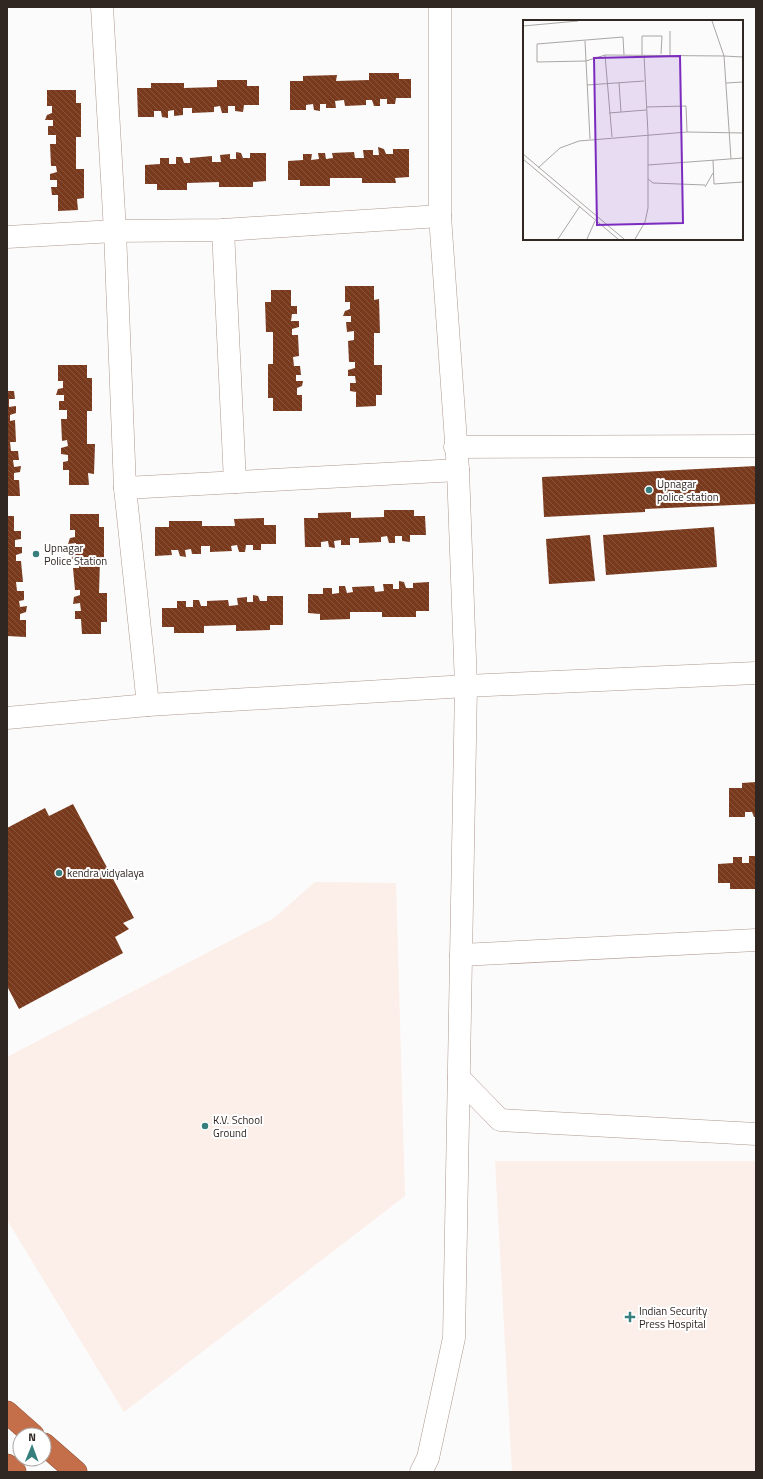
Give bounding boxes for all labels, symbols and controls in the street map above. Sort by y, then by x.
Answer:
inset map [523,20,743,240]
place label: Upnagar police station [657,476,719,505]
marker: Upnagar police station [644,485,654,495]
place label: Upnagar Police Station [44,540,107,569]
marker: Upnagar Police Station [31,549,41,559]
place label: kendra vidyalaya [67,865,145,881]
marker: kendra vidyalaya [54,868,64,878]
place label: K.V. School Ground [213,1112,263,1141]
marker: K.V. School Ground [200,1121,210,1131]
place label: Indian Security Press Hospital [639,1303,708,1332]
marker: Indian Security Press Hospital [624,1311,636,1323]
north arrow [12,1427,52,1467]
text: N [28,1429,36,1445]

